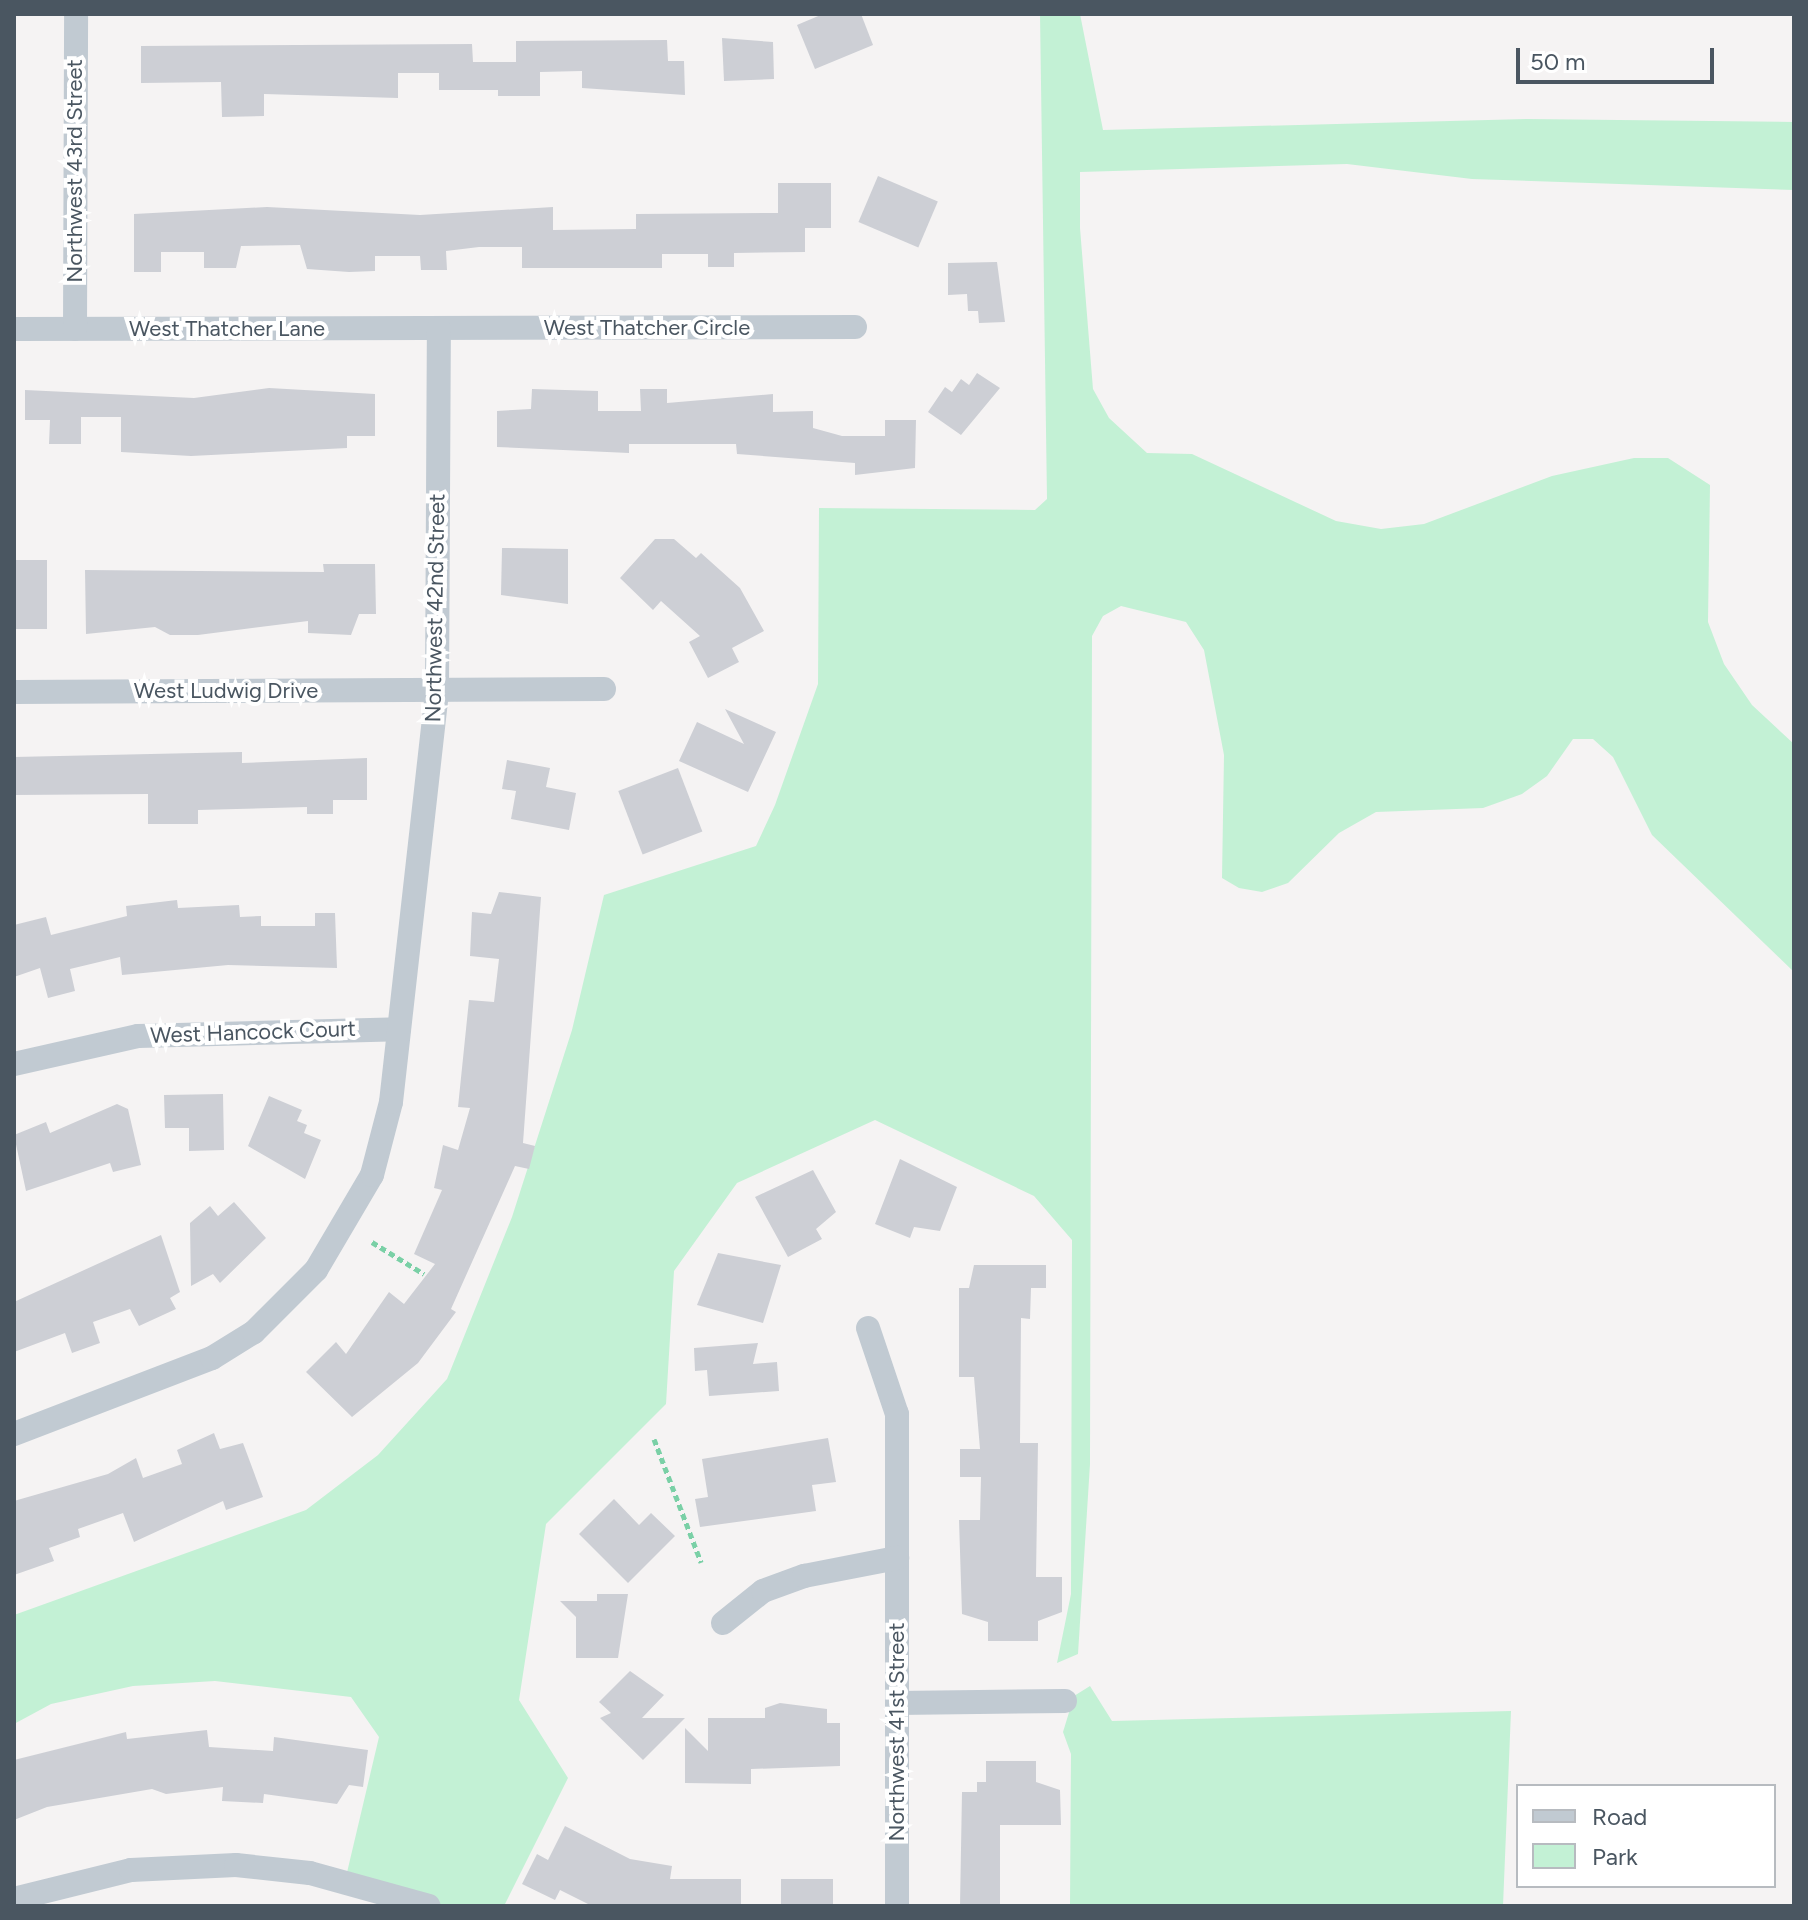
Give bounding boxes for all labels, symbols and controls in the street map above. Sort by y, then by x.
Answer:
scale bar [1520,32,1718,82]
text: 50 m [1530,47,1586,76]
street label: Northwest 43rd Street [62,59,88,283]
street label: West Thatcher Circle [544,315,750,341]
street label: West Thatcher Lane [129,316,325,342]
street label: Northwest 42nd Street [420,493,450,723]
street label: West Ludwig Drive [134,678,318,704]
street label: West Hancock Court [150,1015,356,1049]
street label: Northwest 41st Street [884,1622,910,1842]
legend [1516,1784,1776,1888]
text: Road [1592,1802,1647,1831]
text: Park [1592,1842,1638,1871]

